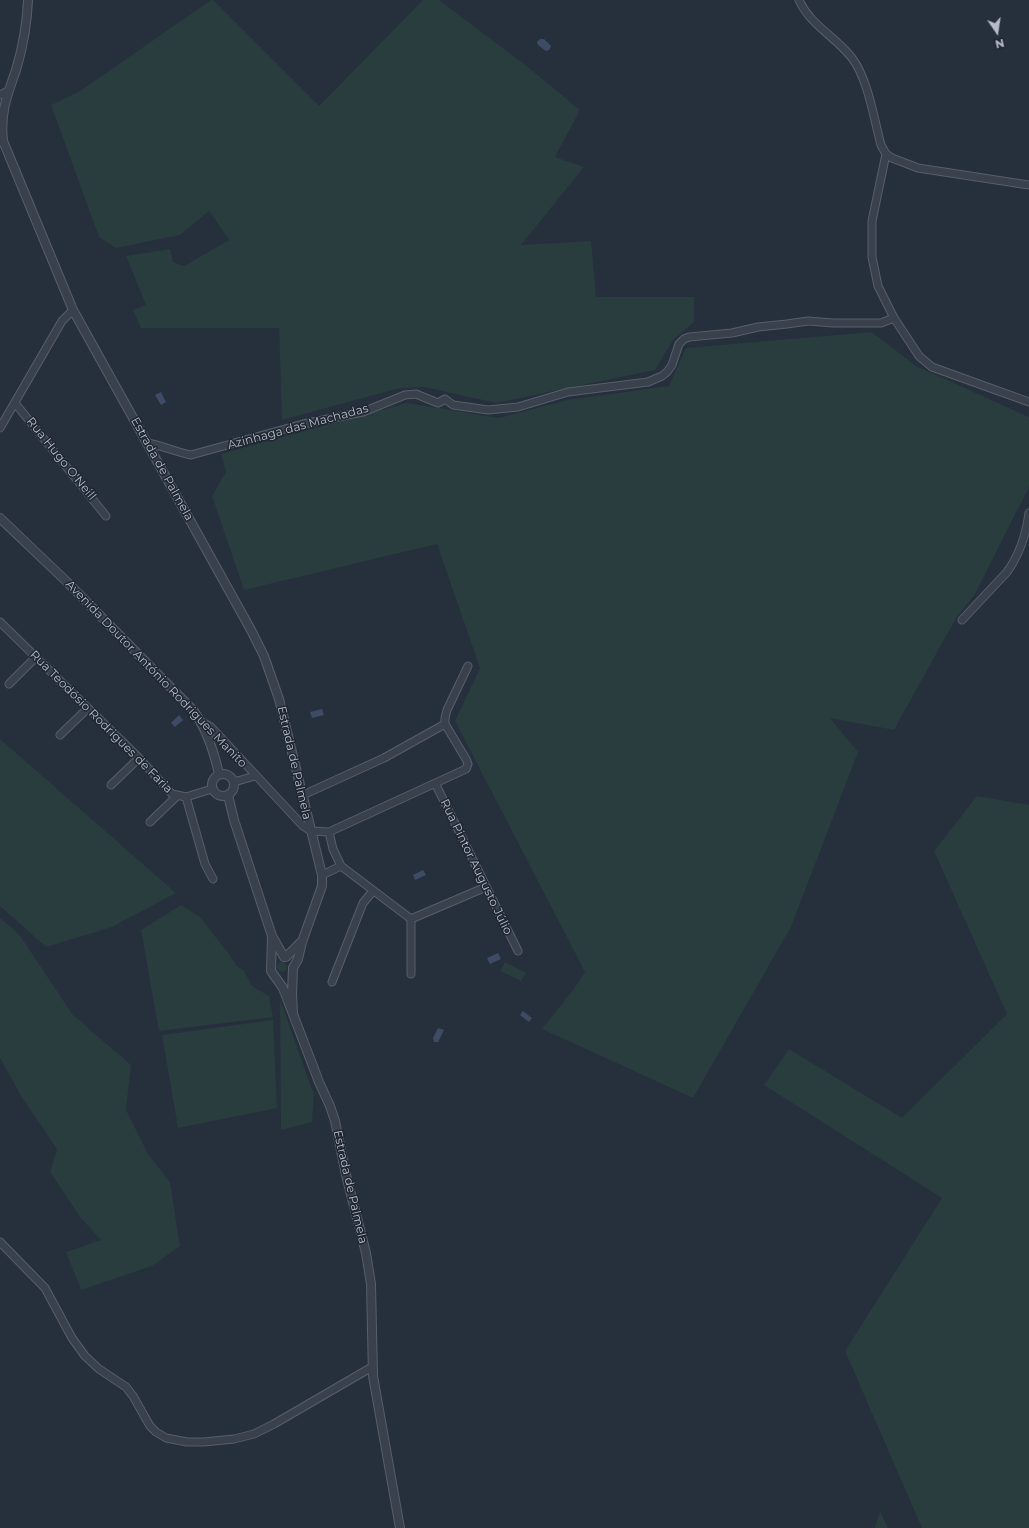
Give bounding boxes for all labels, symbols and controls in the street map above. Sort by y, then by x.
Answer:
north arrow [977,12,1017,52]
text: N [994,36,1006,52]
street label: Azinhaga das Machadas [226,401,370,453]
street label: Rua Hugo O'Neill [23,415,99,503]
street label: Estrada de Palmela [128,415,196,523]
street label: Avenida Doutor António Rodrigues Manito [62,577,250,771]
street label: Rua Teodósio Rodrigues de Faria [27,648,175,796]
street label: Estrada de Palmela [274,705,314,821]
street label: Rua Pintor Augusto Júlio [437,797,515,937]
street label: Estrada de Palmela [330,1129,370,1245]

